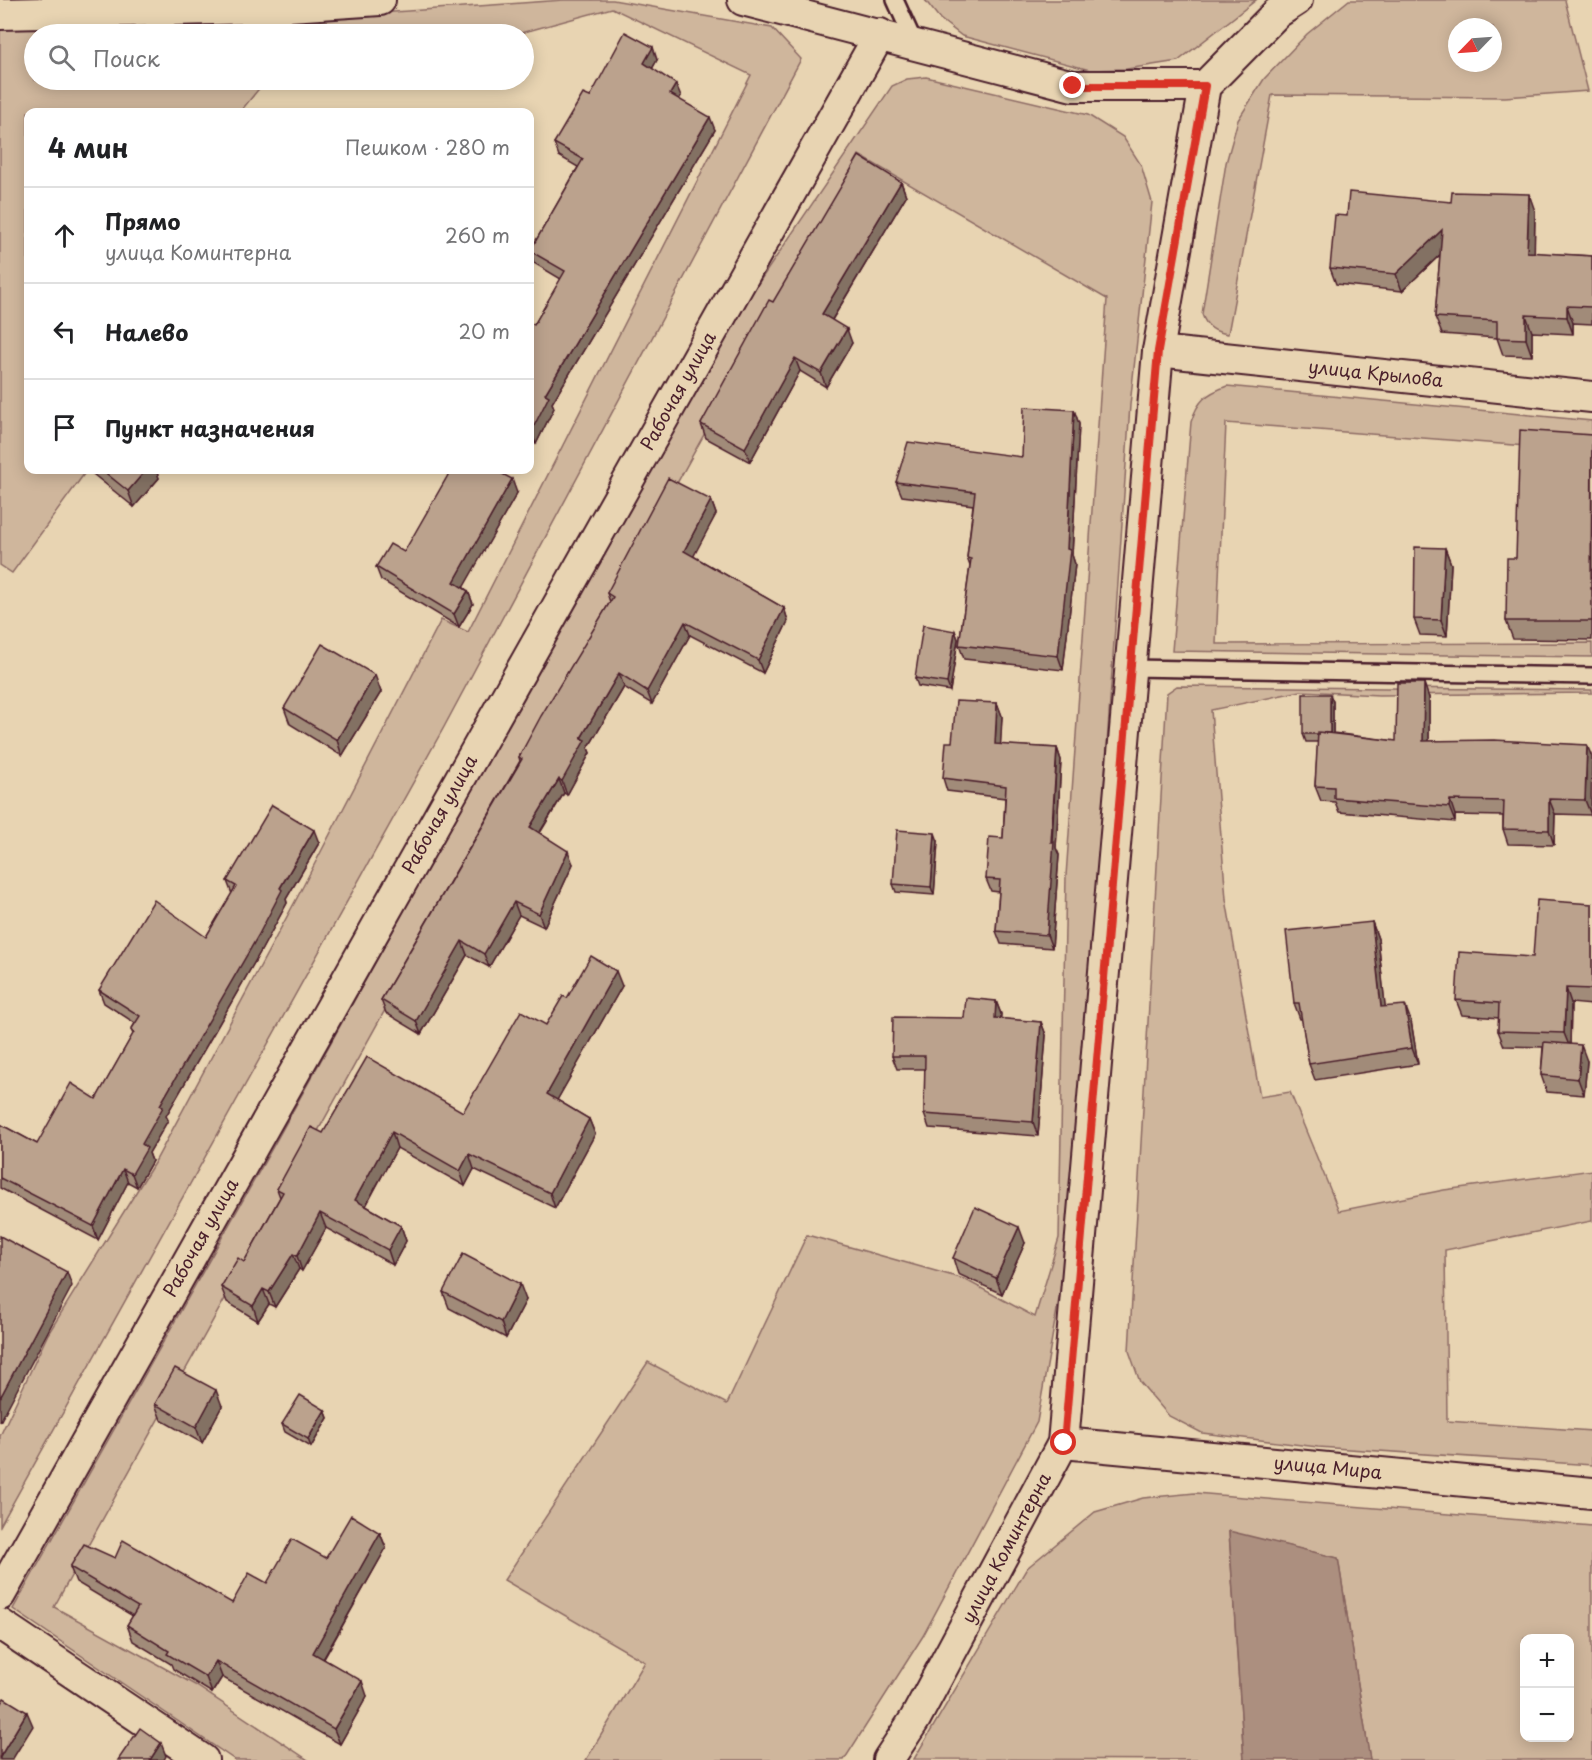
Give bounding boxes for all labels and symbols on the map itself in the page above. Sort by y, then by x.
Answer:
north arrow [1448,18,1502,72]
route end [1059,72,1085,98]
street label: Рабочая улица [633,325,722,455]
street label: улица Крылова [1307,352,1445,393]
street label: Рабочая улица [394,749,483,878]
street label: Рабочая улица [156,1172,245,1301]
route start [1050,1429,1076,1455]
street label: улица Мира [1273,1448,1384,1485]
street label: улица Коминтерна [954,1466,1057,1628]

